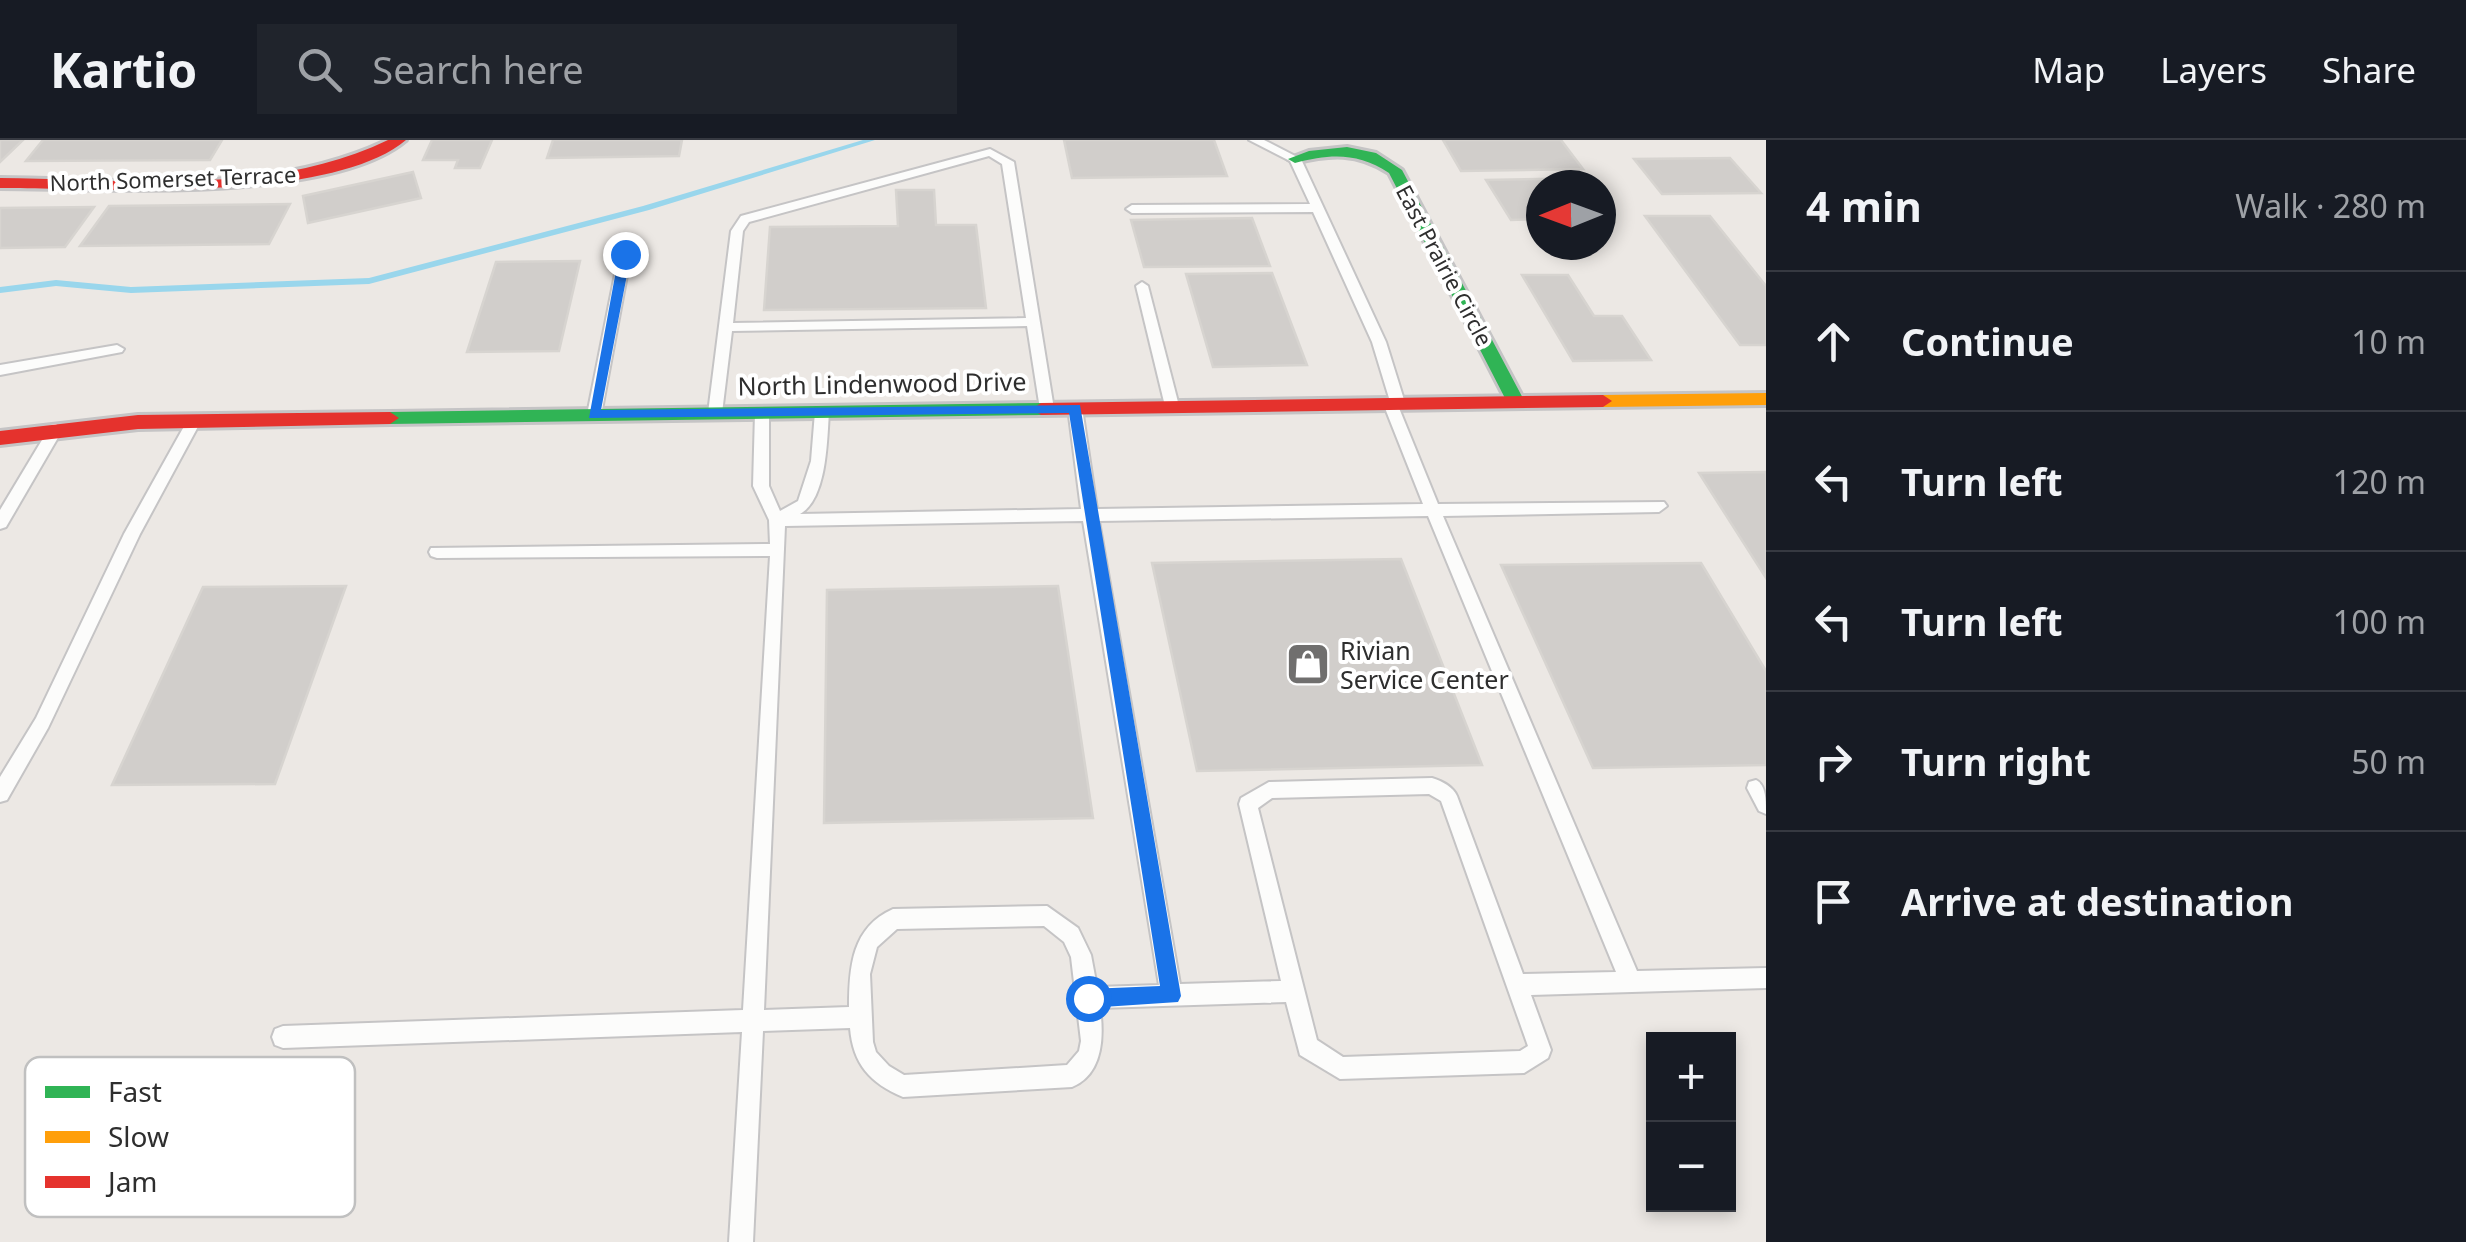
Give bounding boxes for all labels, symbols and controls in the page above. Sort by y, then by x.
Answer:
search box [257,24,957,114]
text: Kartio [50,37,197,102]
icon: search [292,42,347,97]
text: Search here [372,43,584,95]
text: Map [2032,46,2105,93]
text: Layers [2160,46,2267,93]
text: Share [2322,46,2416,93]
street label: North Somerset Terrace [49,159,297,197]
north arrow [1526,170,1616,260]
text: 4 min [1806,177,1922,234]
street label: East Prairie Circle [1390,179,1500,351]
text: Walk · 280 m [2235,184,2426,227]
route end [603,232,649,278]
icon: ahead [1806,314,1861,369]
text: Continue [1901,315,2074,367]
text: 10 m [2351,320,2426,363]
street label: North Lindenwood Drive [737,363,1027,403]
icon: left [1806,454,1861,509]
text: Turn left [1901,455,2063,507]
text: 120 m [2333,460,2426,503]
icon: left [1806,594,1861,649]
text: Turn left [1901,595,2063,647]
text: 100 m [2333,600,2426,643]
place label: Rivian Service Center [1340,633,1509,696]
shop icon: Rivian Service Center [1285,641,1331,687]
icon: right [1806,734,1861,789]
text: Turn right [1901,735,2091,787]
text: 50 m [2351,740,2426,783]
icon: arrive [1806,874,1861,929]
text: Arrive at destination [1901,875,2293,927]
route start [1066,976,1112,1022]
map controls [1646,1032,1736,1212]
button: + [1646,1032,1736,1122]
legend [25,1057,355,1217]
text: Fast [108,1072,162,1110]
text: Slow [108,1117,169,1155]
button: − [1646,1122,1736,1212]
text: Jam [105,1162,158,1200]

